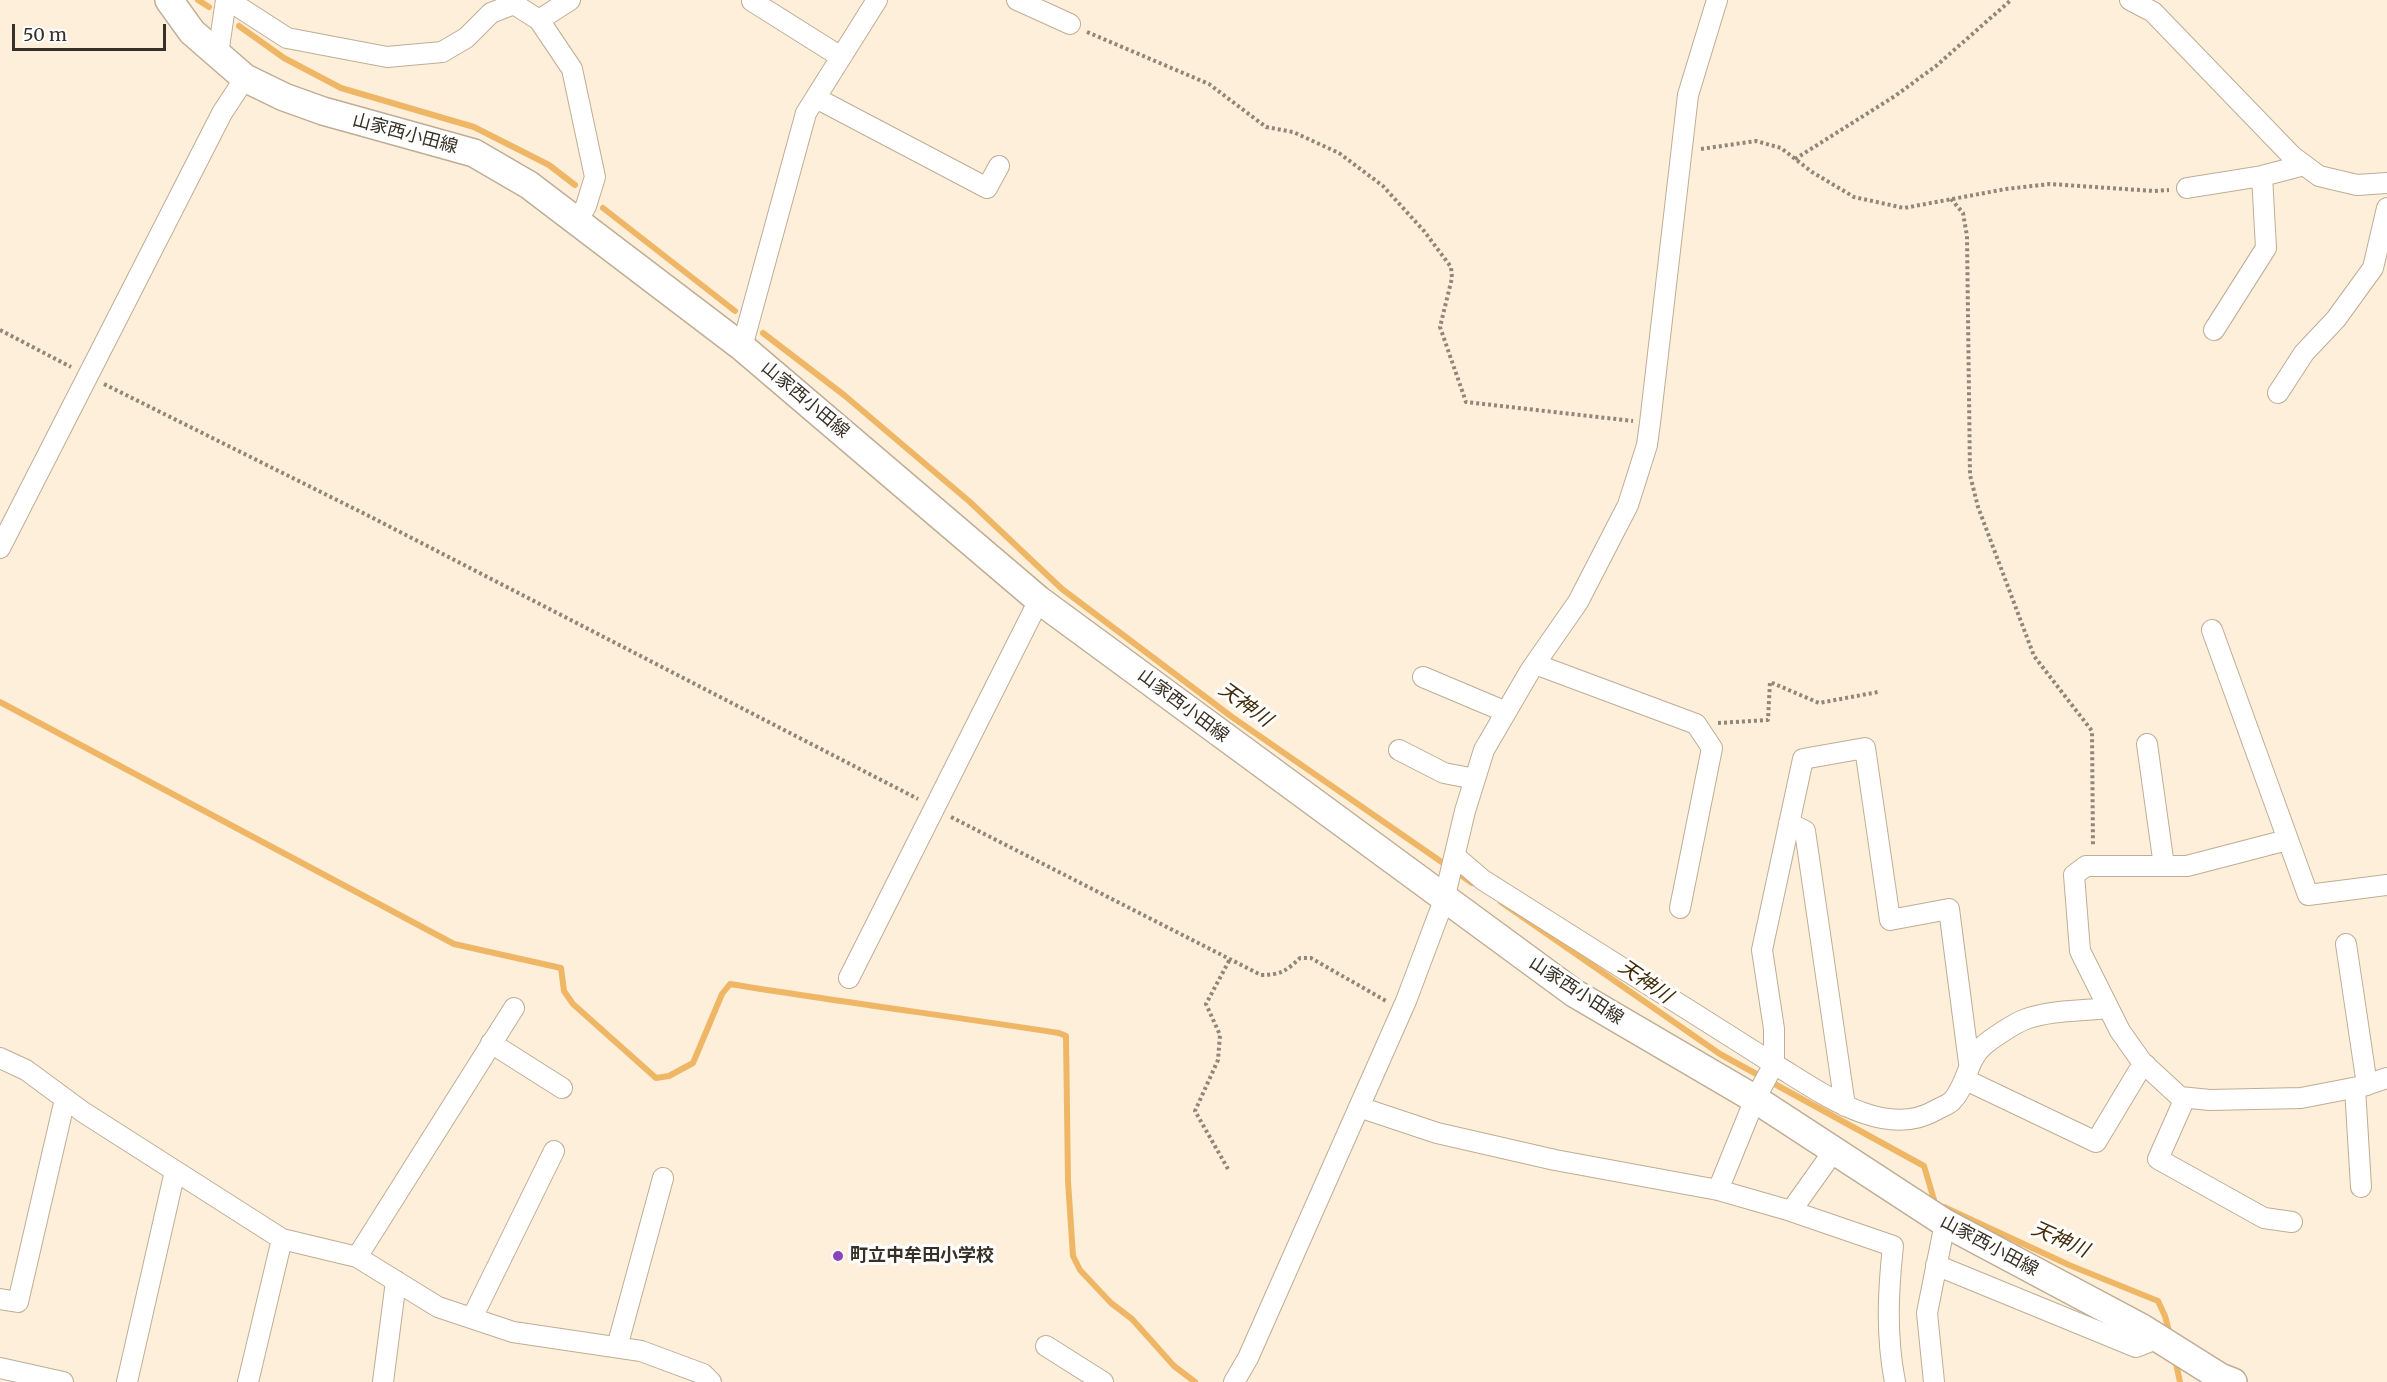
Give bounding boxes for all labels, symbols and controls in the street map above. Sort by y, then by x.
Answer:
scale bar [15,12,170,50]
text: 50 m [23,23,67,46]
street label: 山家西小田線 [350,110,460,158]
street label: 山家西小田線 [757,357,853,443]
street label: 山家西小田線 [1133,665,1233,747]
water label: 天神川 [1214,678,1276,732]
street label: 山家西小田線 [1525,953,1627,1029]
water label: 天神川 [1614,955,1676,1009]
street label: 山家西小田線 [1936,1211,2042,1281]
water label: 天神川 [2028,1217,2092,1263]
place label: 町立中牟田小学校 [850,1245,994,1267]
marker: 町立中牟田小学校 [831,1249,845,1263]

